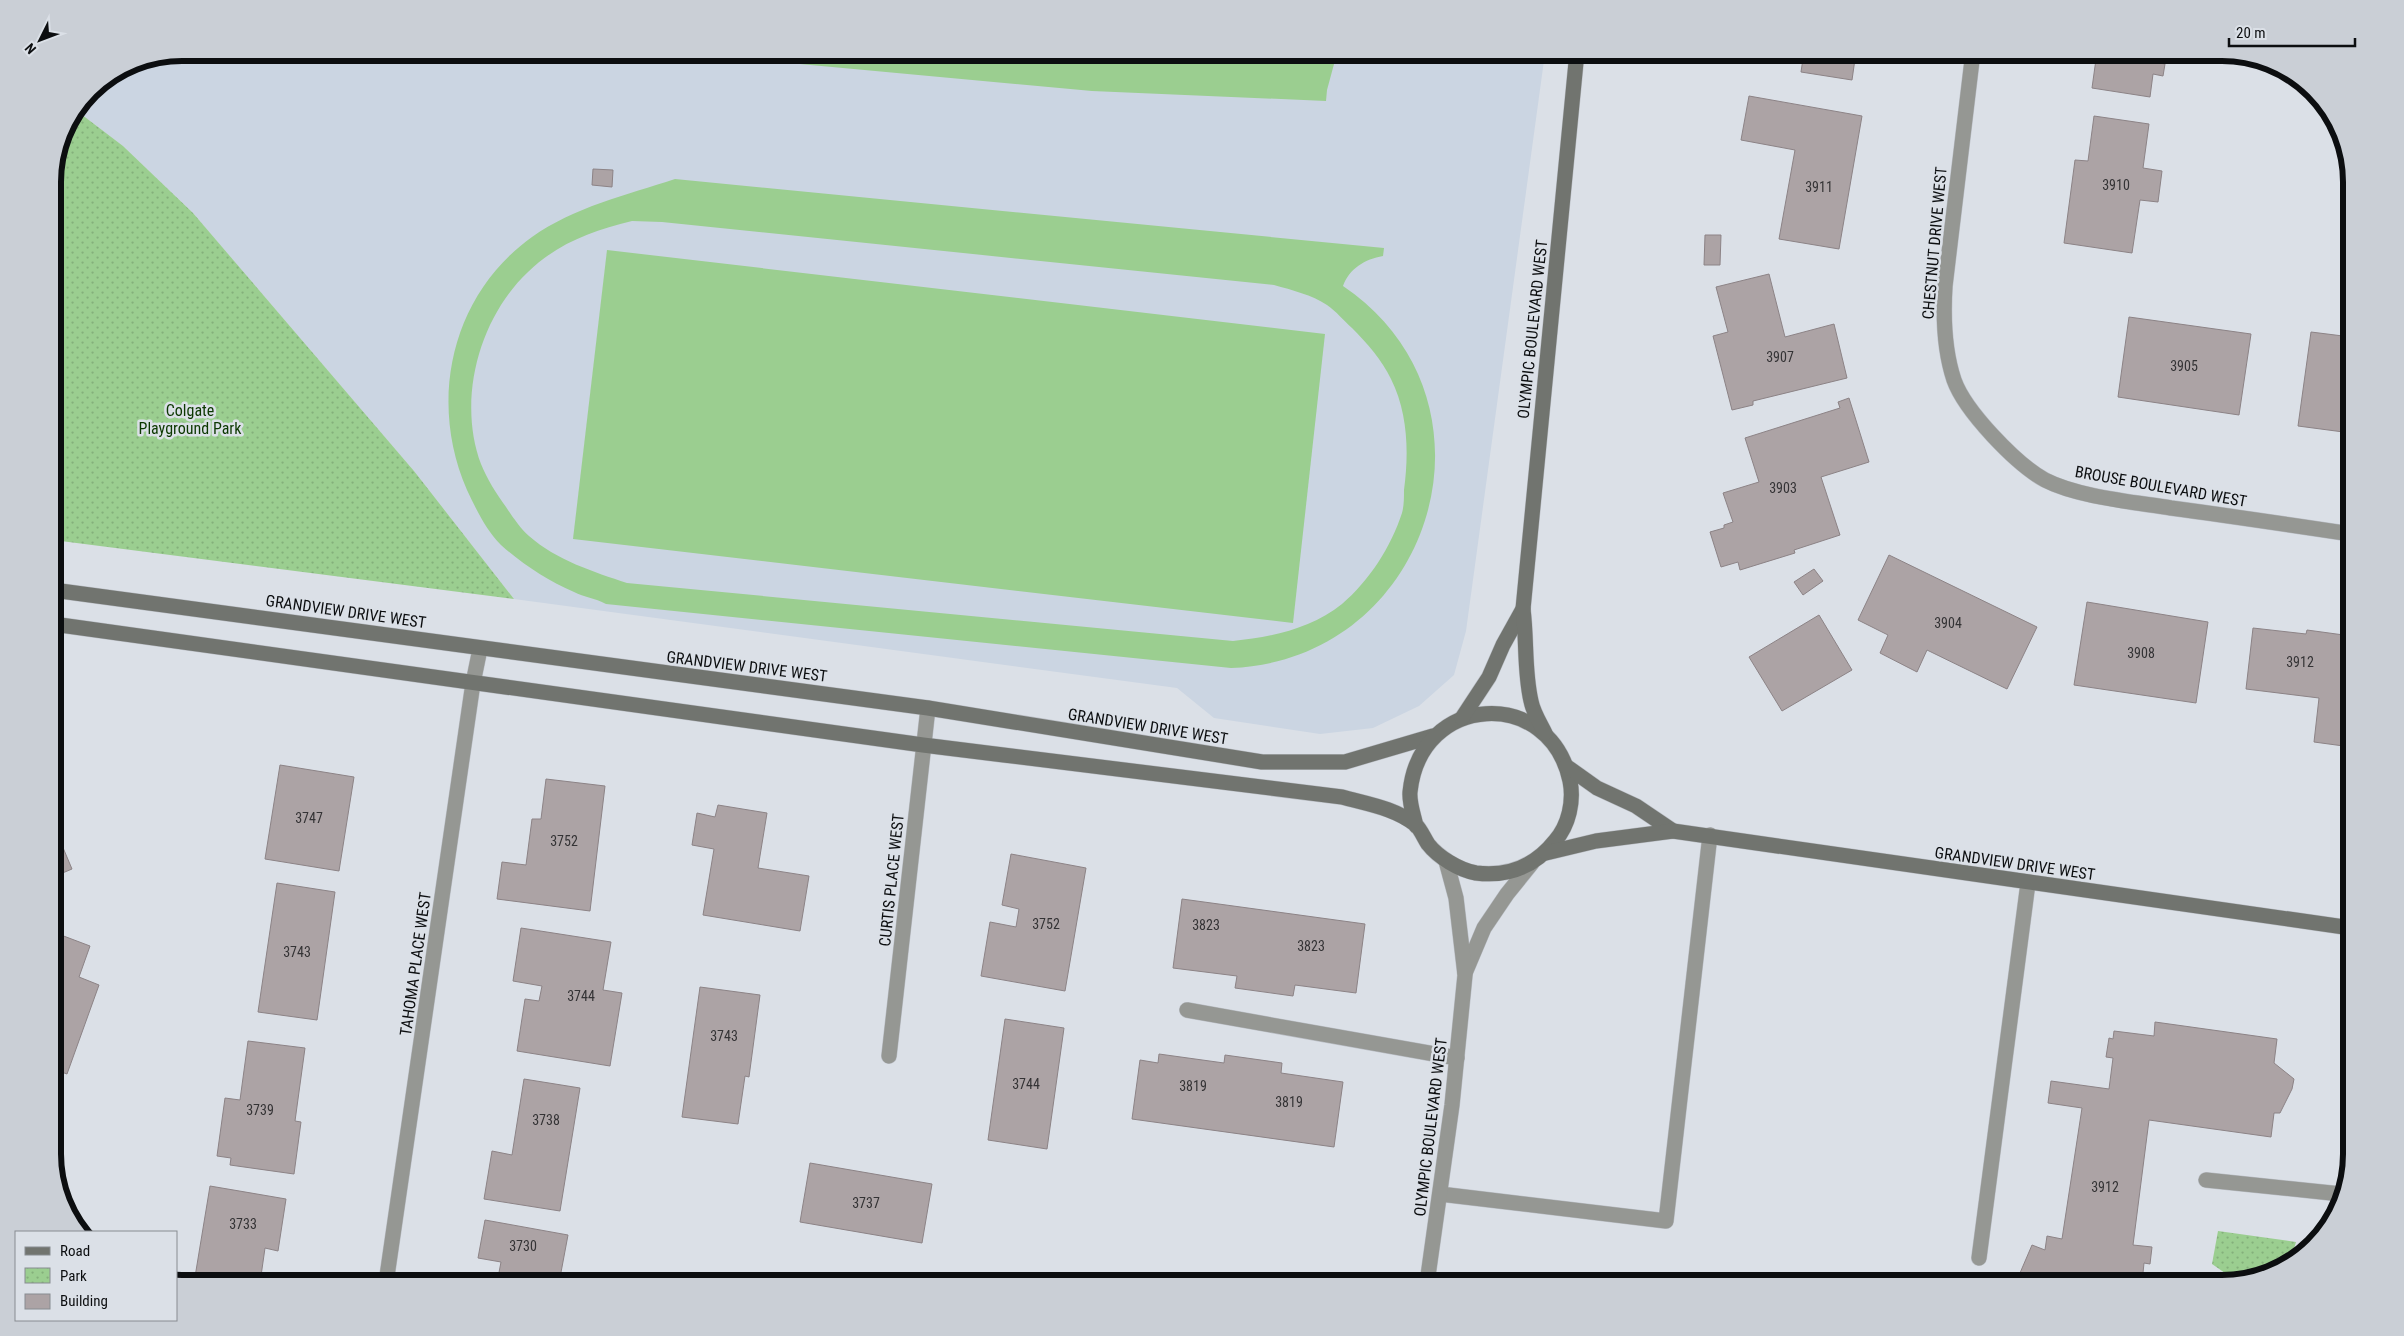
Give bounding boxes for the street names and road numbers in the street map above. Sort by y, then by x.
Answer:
street label: CHESTNUT DRIVE WEST [1918,166,1951,320]
street label: OLYMPIC BOULEVARD WEST [1514,239,1551,420]
street label: BROUSE BOULEVARD WEST [2073,462,2248,511]
street label: GRANDVIEW DRIVE WEST [264,591,427,632]
street label: GRANDVIEW DRIVE WEST [665,647,828,686]
street label: GRANDVIEW DRIVE WEST [1067,704,1229,749]
street label: CURTIS PLACE WEST [875,813,908,947]
street label: GRANDVIEW DRIVE WEST [1933,843,2096,884]
street label: TAHOMA PLACE WEST [396,891,435,1037]
street label: OLYMPIC BOULEVARD WEST [1410,1037,1451,1218]

